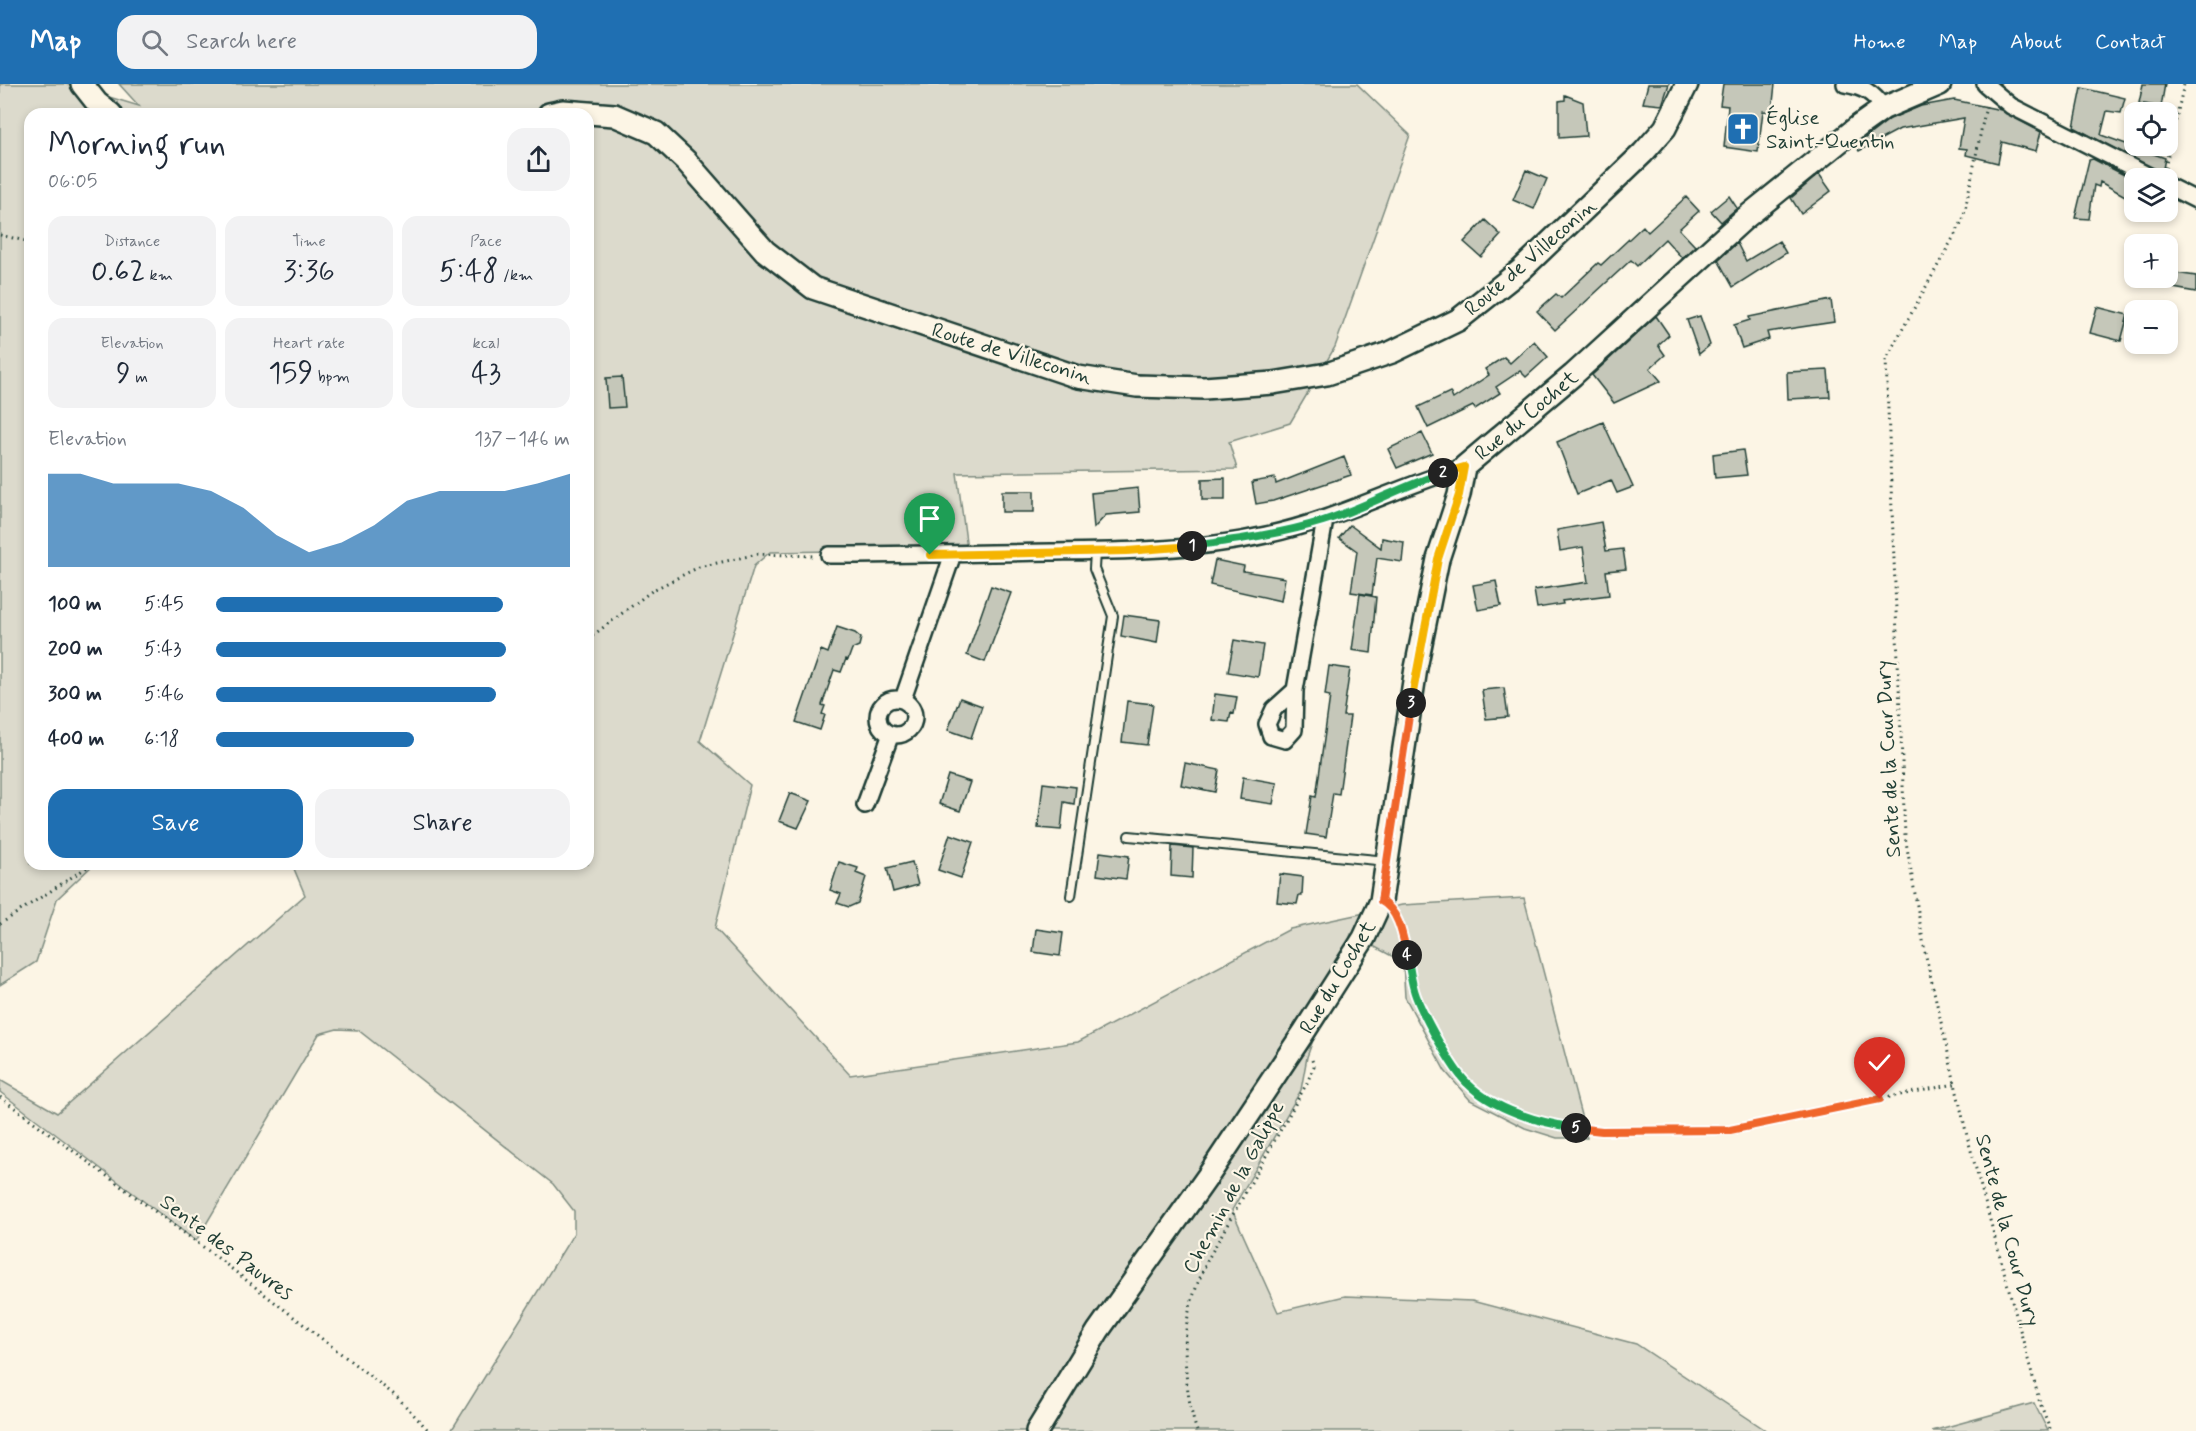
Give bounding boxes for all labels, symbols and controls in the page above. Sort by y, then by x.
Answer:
search box [117,15,537,69]
text: Map [30,24,81,61]
icon: search [138,26,171,59]
text: Search here [186,28,297,56]
text: Home [1854,28,1906,56]
text: Map [1939,28,1977,56]
text: About [2010,28,2062,56]
text: Contact [2095,28,2166,56]
map controls [2124,102,2178,354]
button: locate [2124,102,2178,156]
place label: Église Saint-Quentin [1766,104,1895,156]
church icon: Église Saint-Quentin [1725,111,1761,147]
text: Morning run [48,123,226,167]
button: share [507,128,570,191]
text: 06:05 [48,168,97,195]
button: layers [2124,168,2178,222]
street label: Route de Villeconin [1459,192,1603,323]
text: Distance [104,231,160,252]
text: Time [292,231,326,252]
text: Pace [470,231,502,252]
button: + [2124,234,2178,288]
text: 0.62 [91,252,145,291]
text: 3:36 [283,252,335,291]
text: 5:48 [439,252,499,291]
text: km [145,265,173,286]
text: /km [499,265,533,286]
button: − [2124,300,2178,354]
street label: Route de Villeconin [928,316,1096,392]
text: Elevation [101,333,164,354]
text: Heart rate [273,333,345,354]
text: kcal [473,333,499,354]
text: 9 [116,354,131,393]
text: 159 [268,354,313,393]
text: 43 [471,354,501,393]
street label: Rue du Cochet [1469,364,1585,467]
text: m [131,367,148,388]
text: bpm [313,367,350,388]
text: Elevation [48,426,127,453]
text: 137–146 m [474,426,570,453]
pin: 2 [1428,458,1458,488]
text: 2 [1439,462,1447,483]
pin [904,493,955,555]
icon: arrive [913,502,946,535]
pin: 1 [1177,531,1207,561]
text: 1 [1188,535,1196,556]
text: 100 m [48,591,102,618]
text: 5:45 [144,591,184,618]
text: 200 m [48,636,103,663]
text: 5:43 [144,636,181,663]
street label: Sente de la Cour Dury [1870,660,1908,858]
text: 300 m [48,681,102,708]
text: 5:46 [144,681,184,708]
pin: 3 [1396,688,1426,718]
text: 3 [1407,692,1415,713]
text: 400 m [48,726,104,753]
text: 6:18 [144,726,179,753]
button: Save [48,789,303,858]
button: Share [315,789,570,858]
street label: Rue du Cochet [1293,915,1383,1039]
pin: 4 [1392,940,1422,970]
text: 4 [1402,944,1412,965]
pin [1854,1037,1905,1099]
icon: check [1863,1046,1896,1079]
street label: Chemin de la Galippe [1177,1096,1291,1279]
pin: 5 [1561,1113,1591,1143]
text: 5 [1571,1117,1581,1138]
street label: Sente de la Cour Dury [1968,1131,2046,1329]
street label: Sente des Pauvres [154,1188,299,1307]

